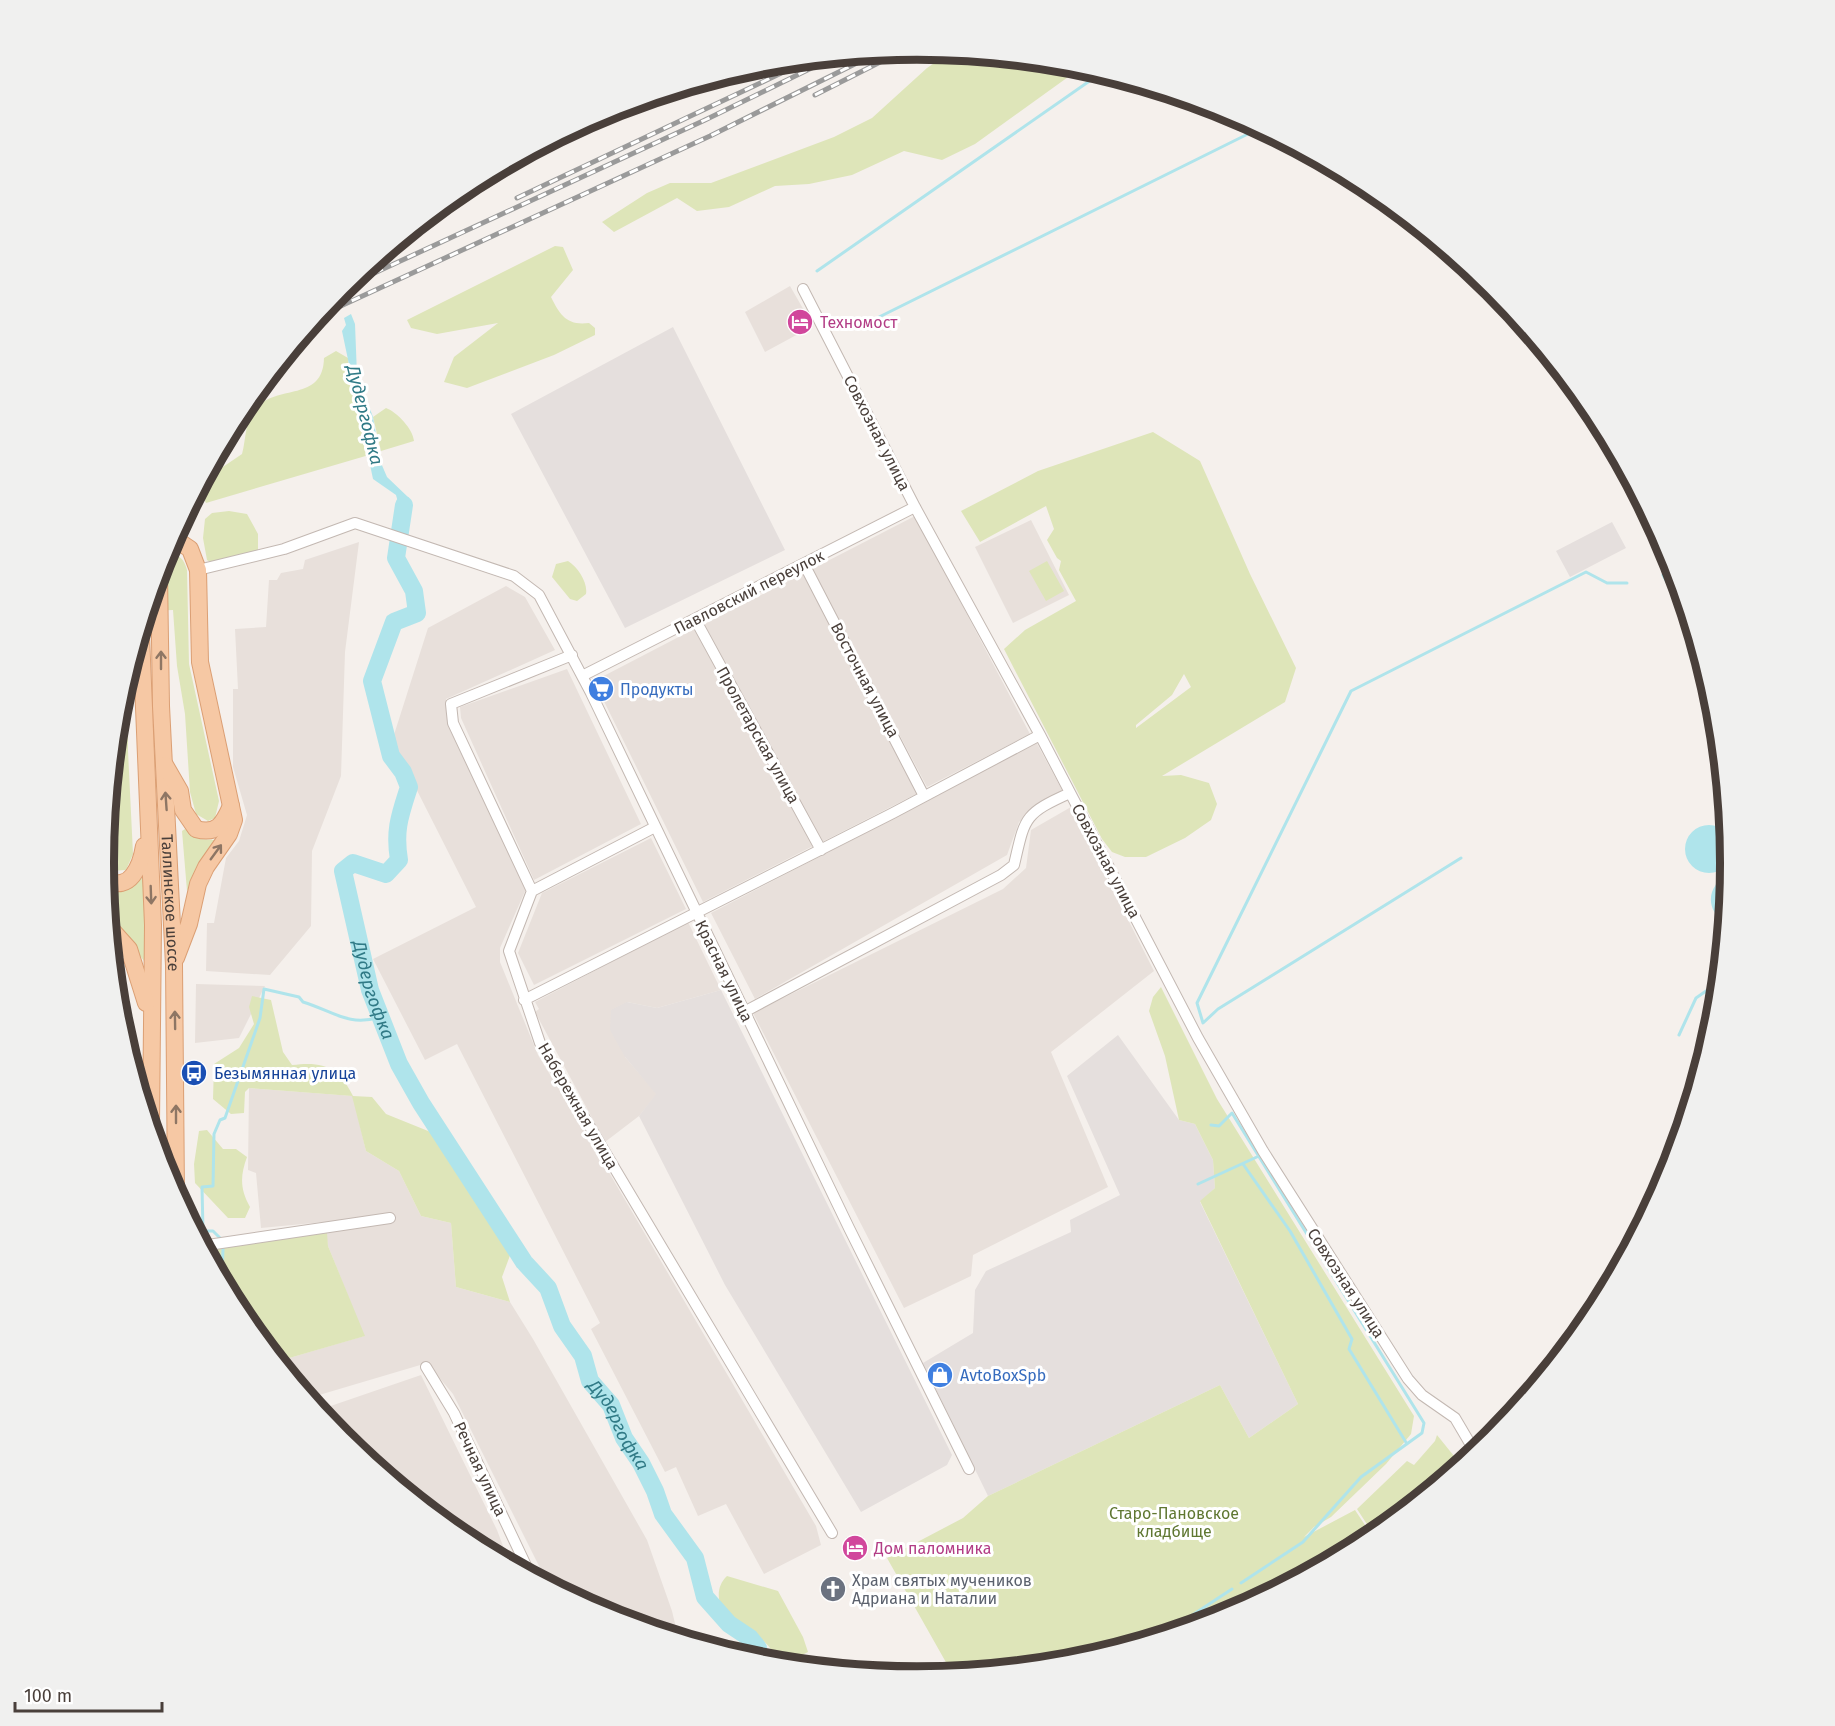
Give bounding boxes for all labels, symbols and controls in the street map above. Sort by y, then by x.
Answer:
hotel icon: Техномост [785,307,815,337]
place label: Техномост [820,313,898,332]
water label: Дудергофка [341,361,388,467]
street label: Совхозная улица [840,372,914,494]
street label: Павловский переулок [671,546,828,638]
street label: Восточная улица [827,619,903,741]
one-way arrow [155,650,167,670]
street label: Пролетарская улица [712,663,804,807]
supermarket icon: Продукты [586,674,616,704]
place label: Продукты [620,680,694,699]
one-way arrow [160,792,171,812]
street label: Совхозная улица [1068,800,1144,922]
street label: Таллинское шоссе [158,834,184,971]
one-way arrow [210,844,222,860]
one-way arrow [146,885,157,905]
street label: Красная улица [691,917,757,1025]
water label: Дудергофка [348,937,399,1043]
one-way arrow [169,1010,181,1030]
street label: Набережная улица [534,1039,622,1173]
bus stop icon: Безымянная улица [179,1058,209,1088]
place label: Безымянная улица [214,1064,356,1083]
one-way arrow [170,1105,182,1125]
street label: Совхозная улица [1303,1225,1389,1341]
shop icon: AvtoBoxSpb [925,1360,955,1390]
place label: AvtoBoxSpb [960,1366,1046,1385]
water label: Дудергофка [582,1374,654,1474]
street label: Речная улица [450,1419,510,1519]
park label: Старо-Пановское кладбище [1109,1504,1239,1541]
hotel icon: Дом паломника [840,1533,870,1563]
place label: Дом паломника [873,1539,991,1558]
place label: Храм святых мучеников Адриана и Наталии [852,1571,1032,1608]
church icon: Храм святых мучеников Адриана и Наталии [818,1574,848,1604]
scale bar [15,1675,162,1713]
text: 100 m [24,1685,72,1707]

